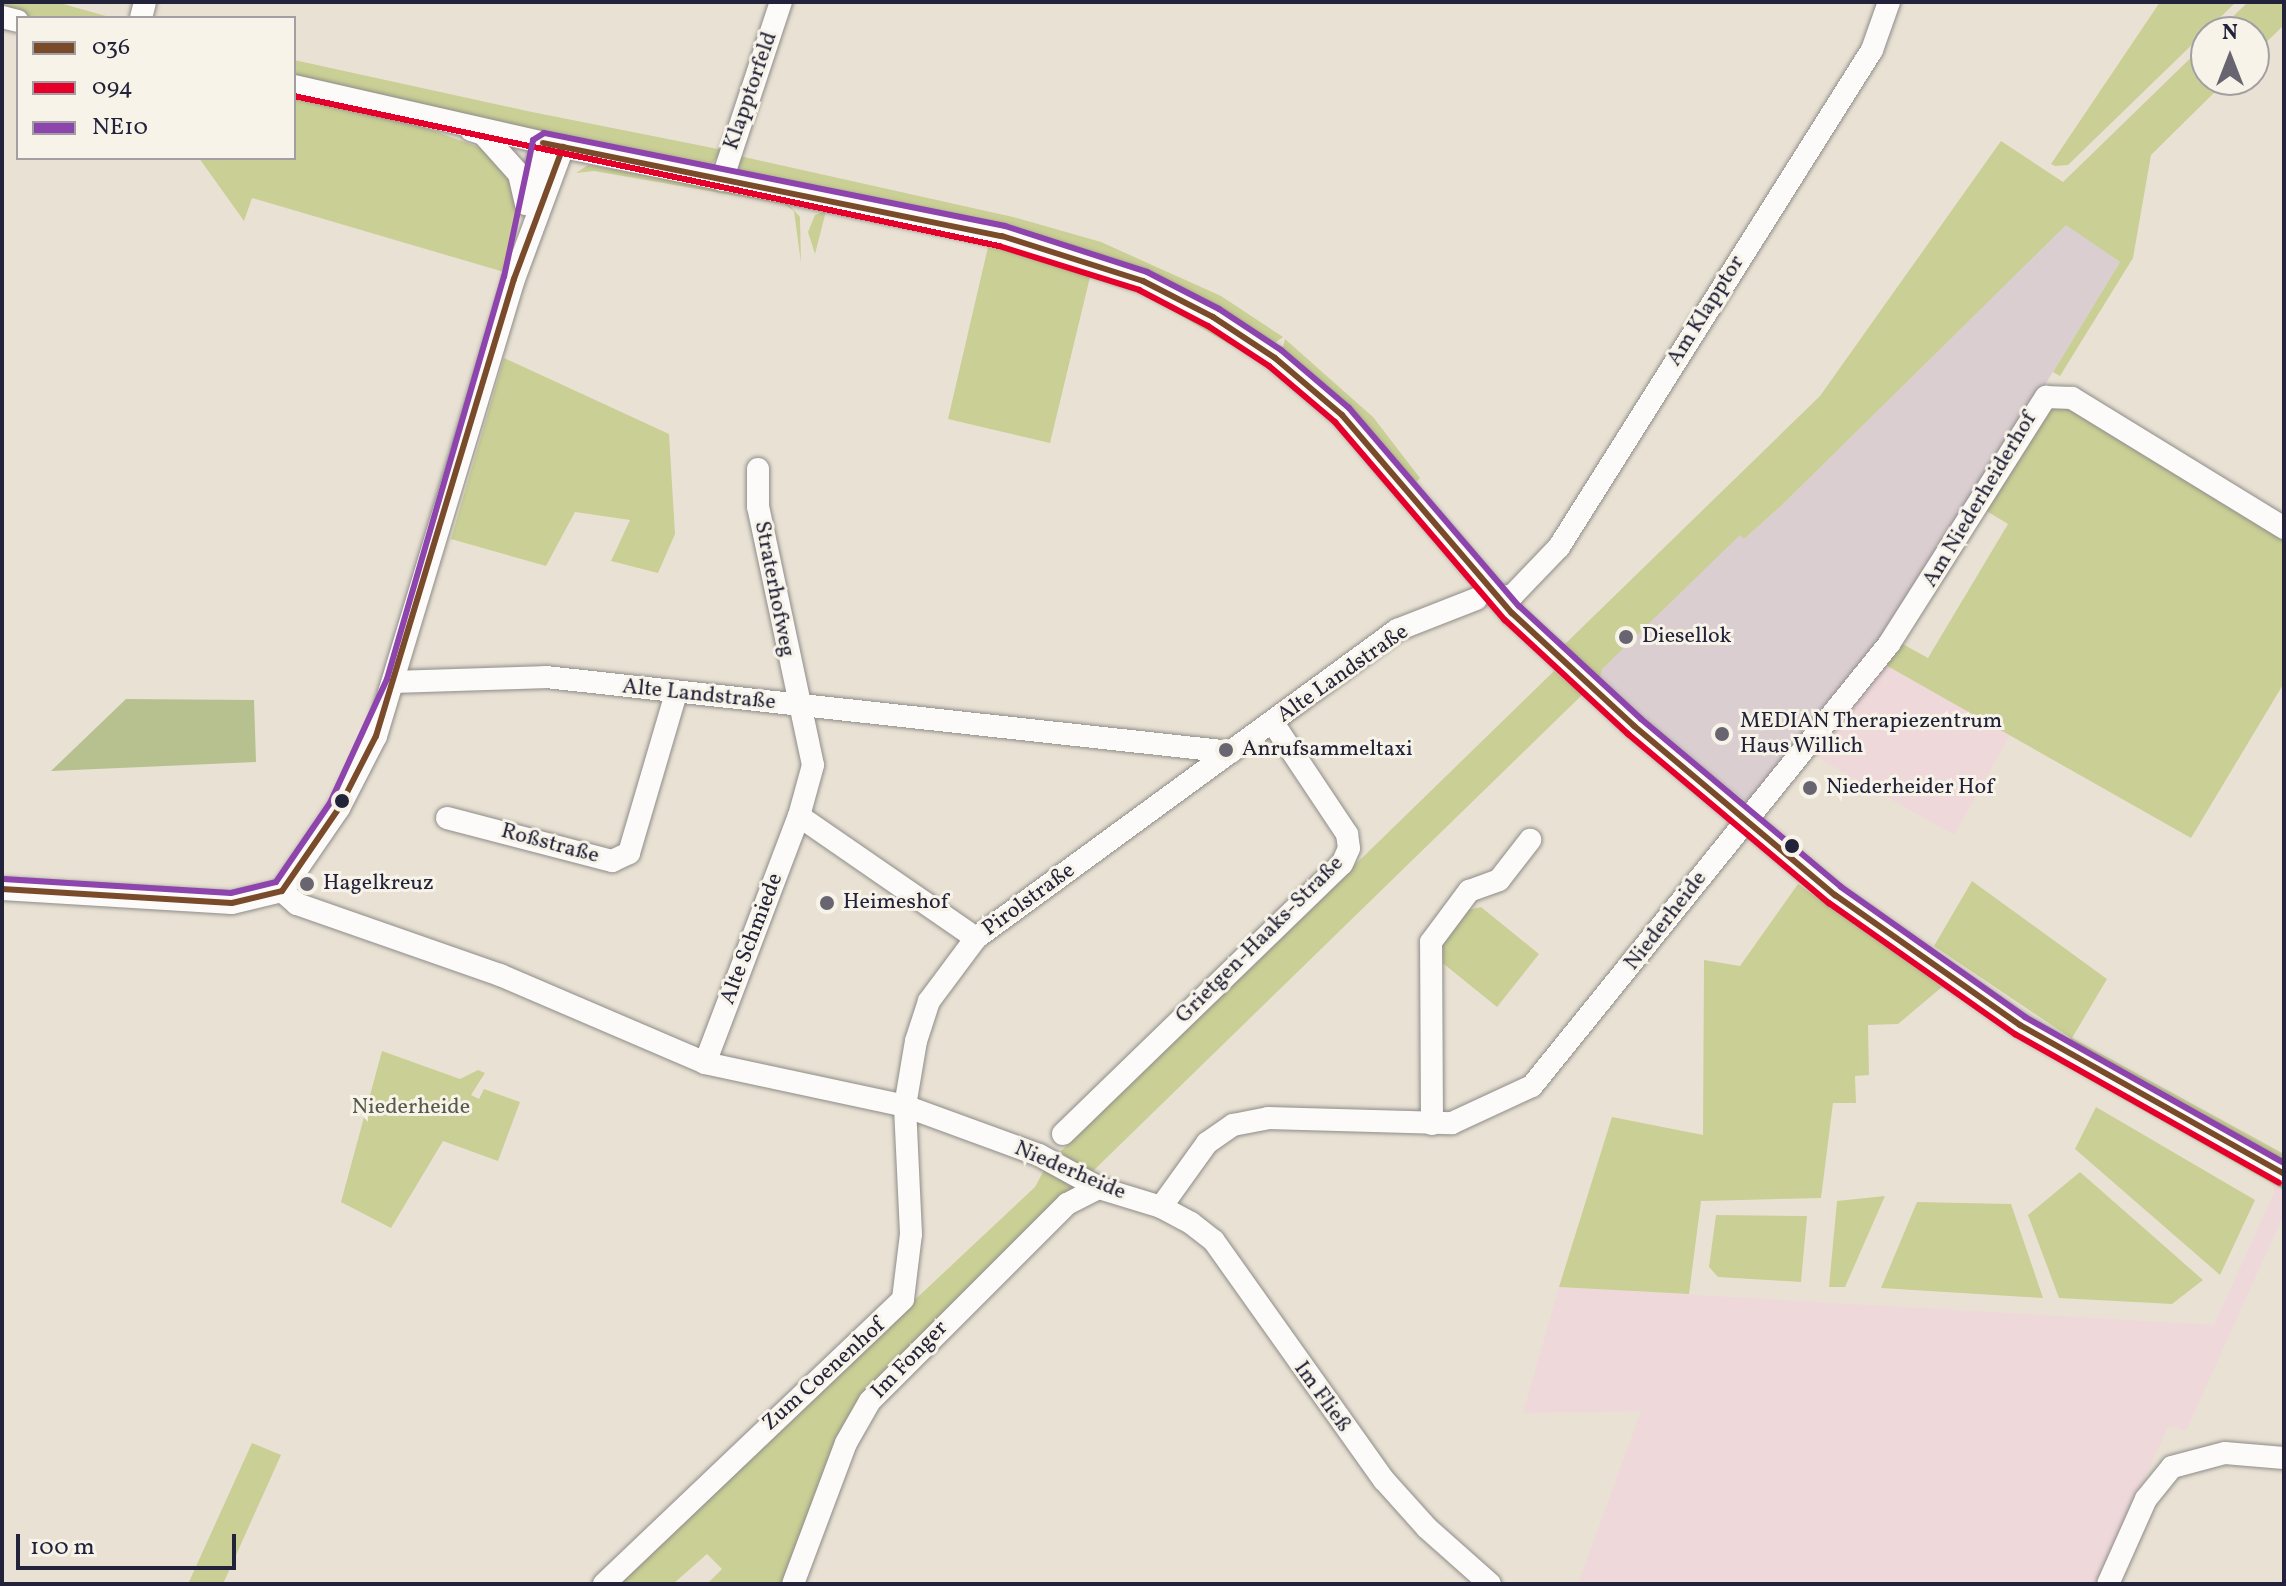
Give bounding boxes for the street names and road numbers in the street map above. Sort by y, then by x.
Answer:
street label: Klapptorfeld [718,29,784,153]
street label: Am Klapptor [1662,251,1750,371]
street label: Am Niederheiderhof [1917,408,2043,592]
street label: Straterhofweg [748,519,800,659]
street label: Alte Landstraße [1272,619,1414,729]
street label: Alte Landstraße [621,674,777,716]
street label: Roßstraße [498,818,602,870]
street label: Grietgen-Haaks-Straße [1171,851,1349,1029]
street label: Pirolstraße [978,858,1080,942]
street label: Niederheide [1619,866,1713,976]
street label: Alte Schmiede [715,870,789,1008]
street label: Niederheide [1010,1136,1130,1206]
street label: Zum Coenenhof [757,1313,891,1437]
street label: Im Fonger [866,1315,954,1405]
street label: Im Fließ [1288,1357,1356,1437]

